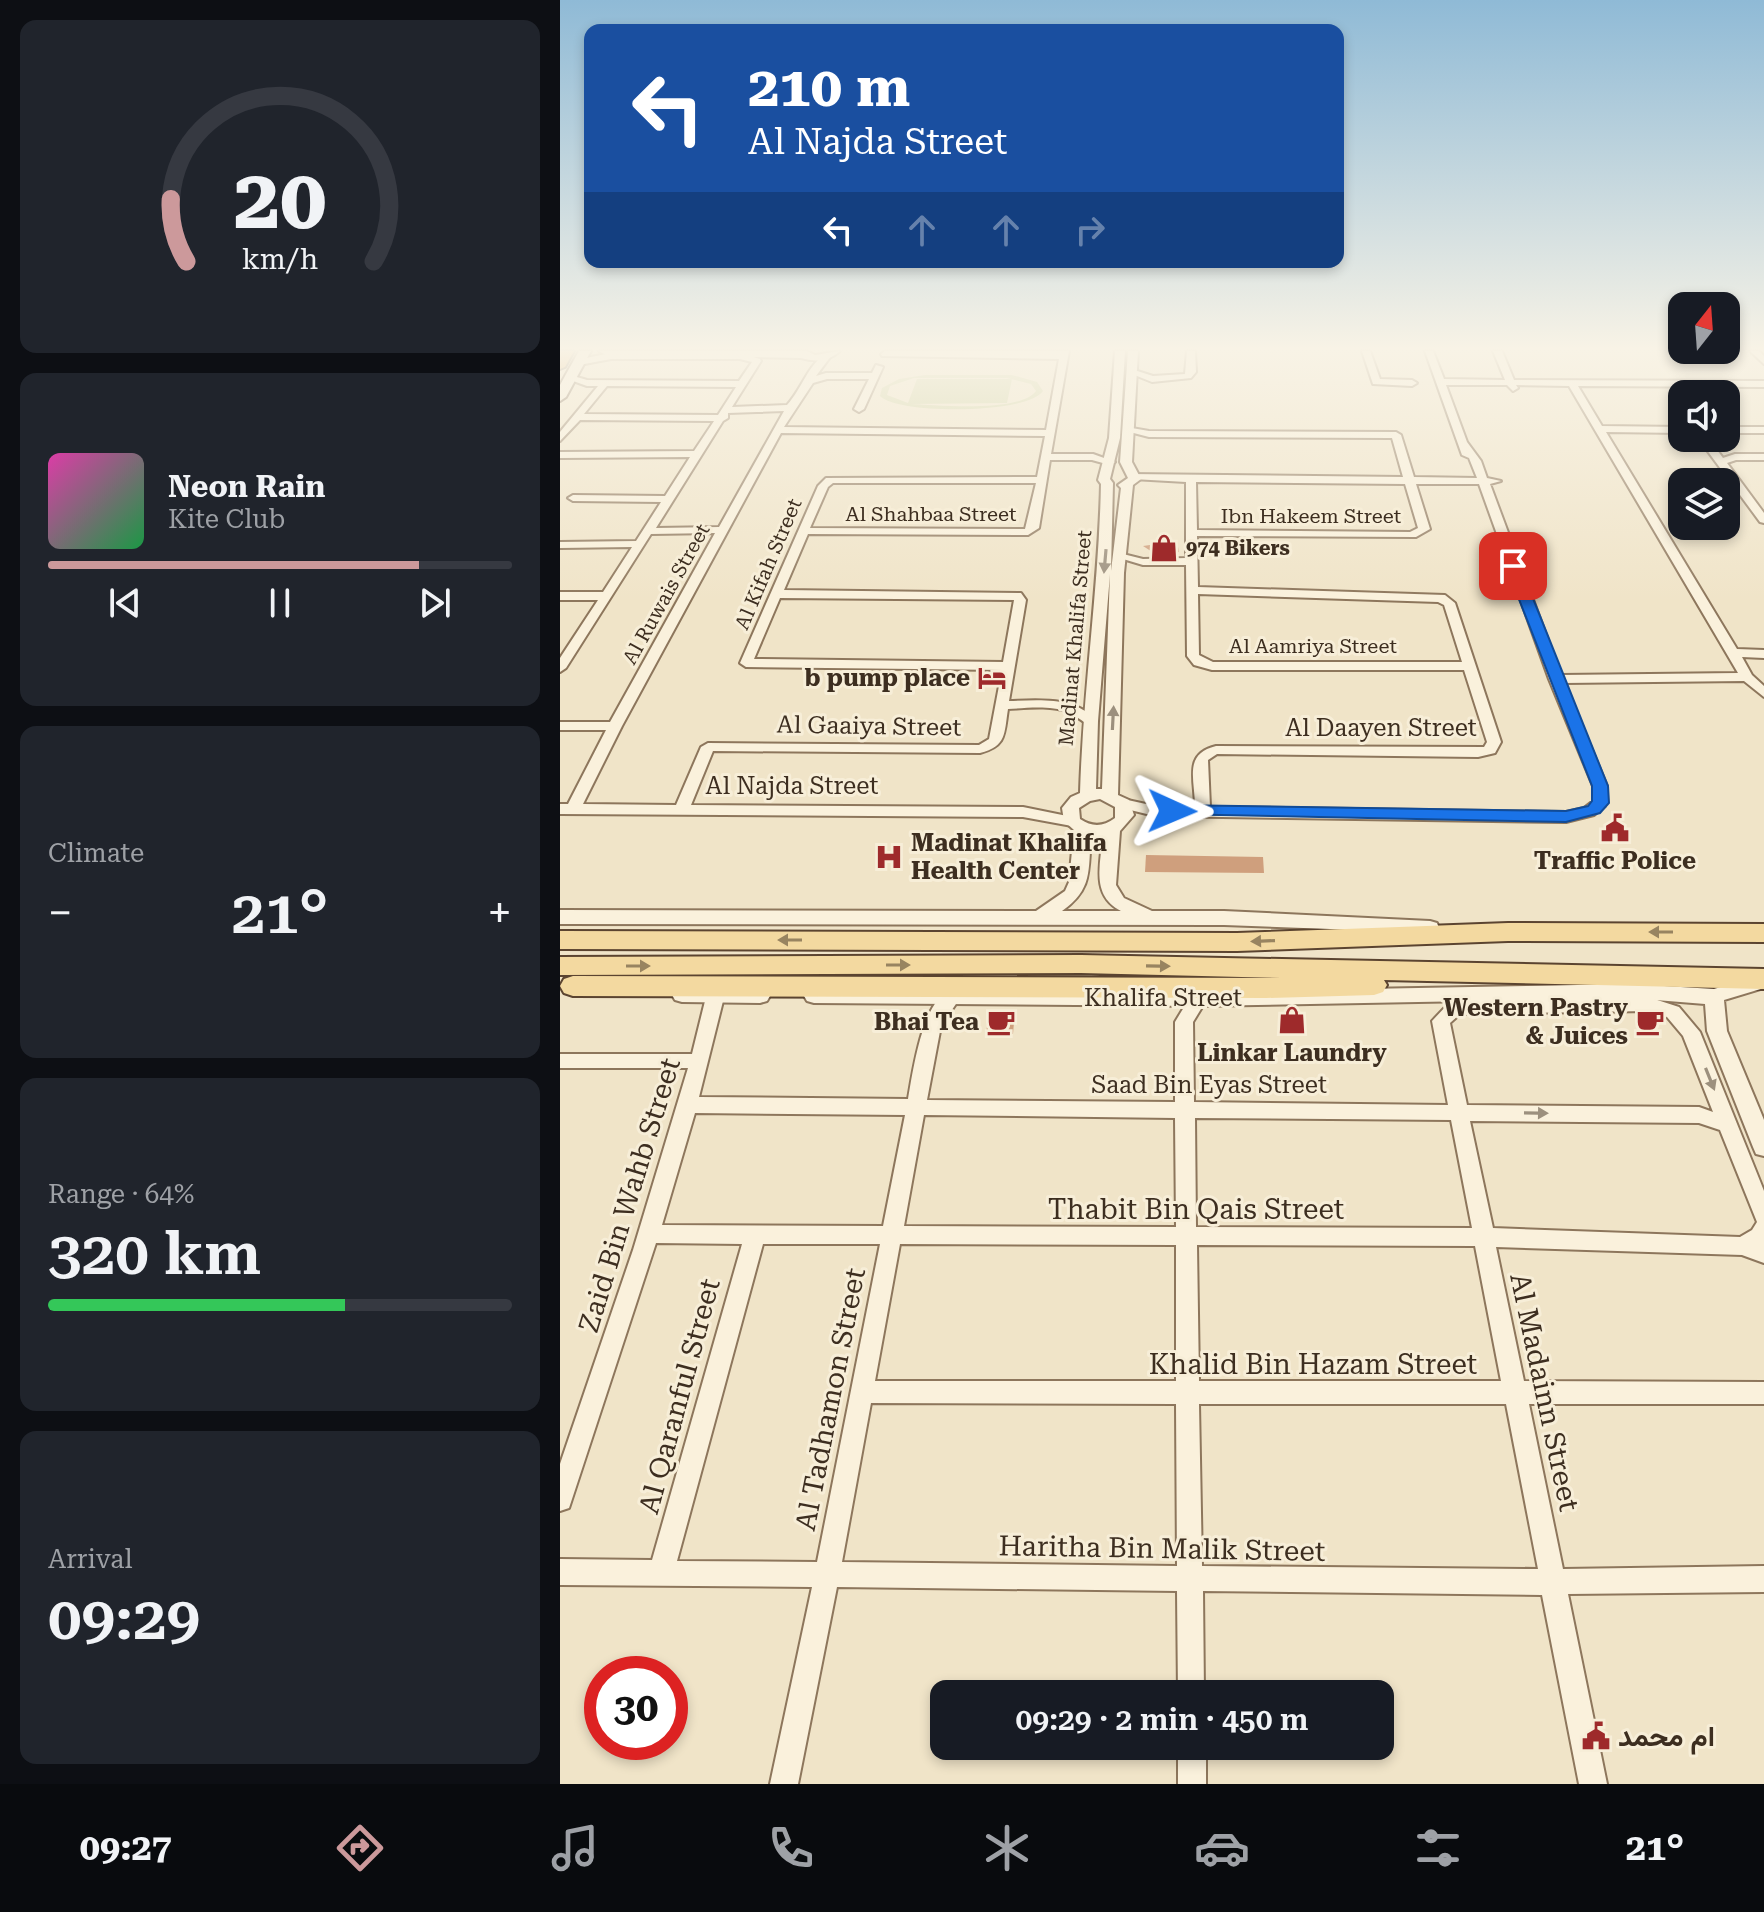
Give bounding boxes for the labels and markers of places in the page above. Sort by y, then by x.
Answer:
pin [1479,532,1547,600]
shop icon: 974 Bikers [1149,533,1179,563]
place label: 974 Bikers [1186,536,1290,560]
hotel icon: b pump place [977,663,1007,693]
place label: b pump place [805,664,970,692]
public building icon: Traffic Police [1600,813,1630,843]
place label: Madinat Khalifa Health Center [911,829,1107,885]
hospital icon: Madinat Khalifa Health Center [874,842,904,872]
place label: Traffic Police [1534,847,1696,875]
place label: Western Pastry & Juices [1443,994,1628,1050]
shop icon: Linkar Laundry [1277,1005,1307,1035]
cafe icon: Bhai Tea [986,1007,1016,1037]
cafe icon: Western Pastry & Juices [1635,1007,1665,1037]
place label: Bhai Tea [874,1008,979,1036]
place label: Linkar Laundry [1197,1039,1387,1067]
place label: ام محمد [1618,1720,1715,1755]
public building icon: ام محمد [1581,1721,1611,1751]

